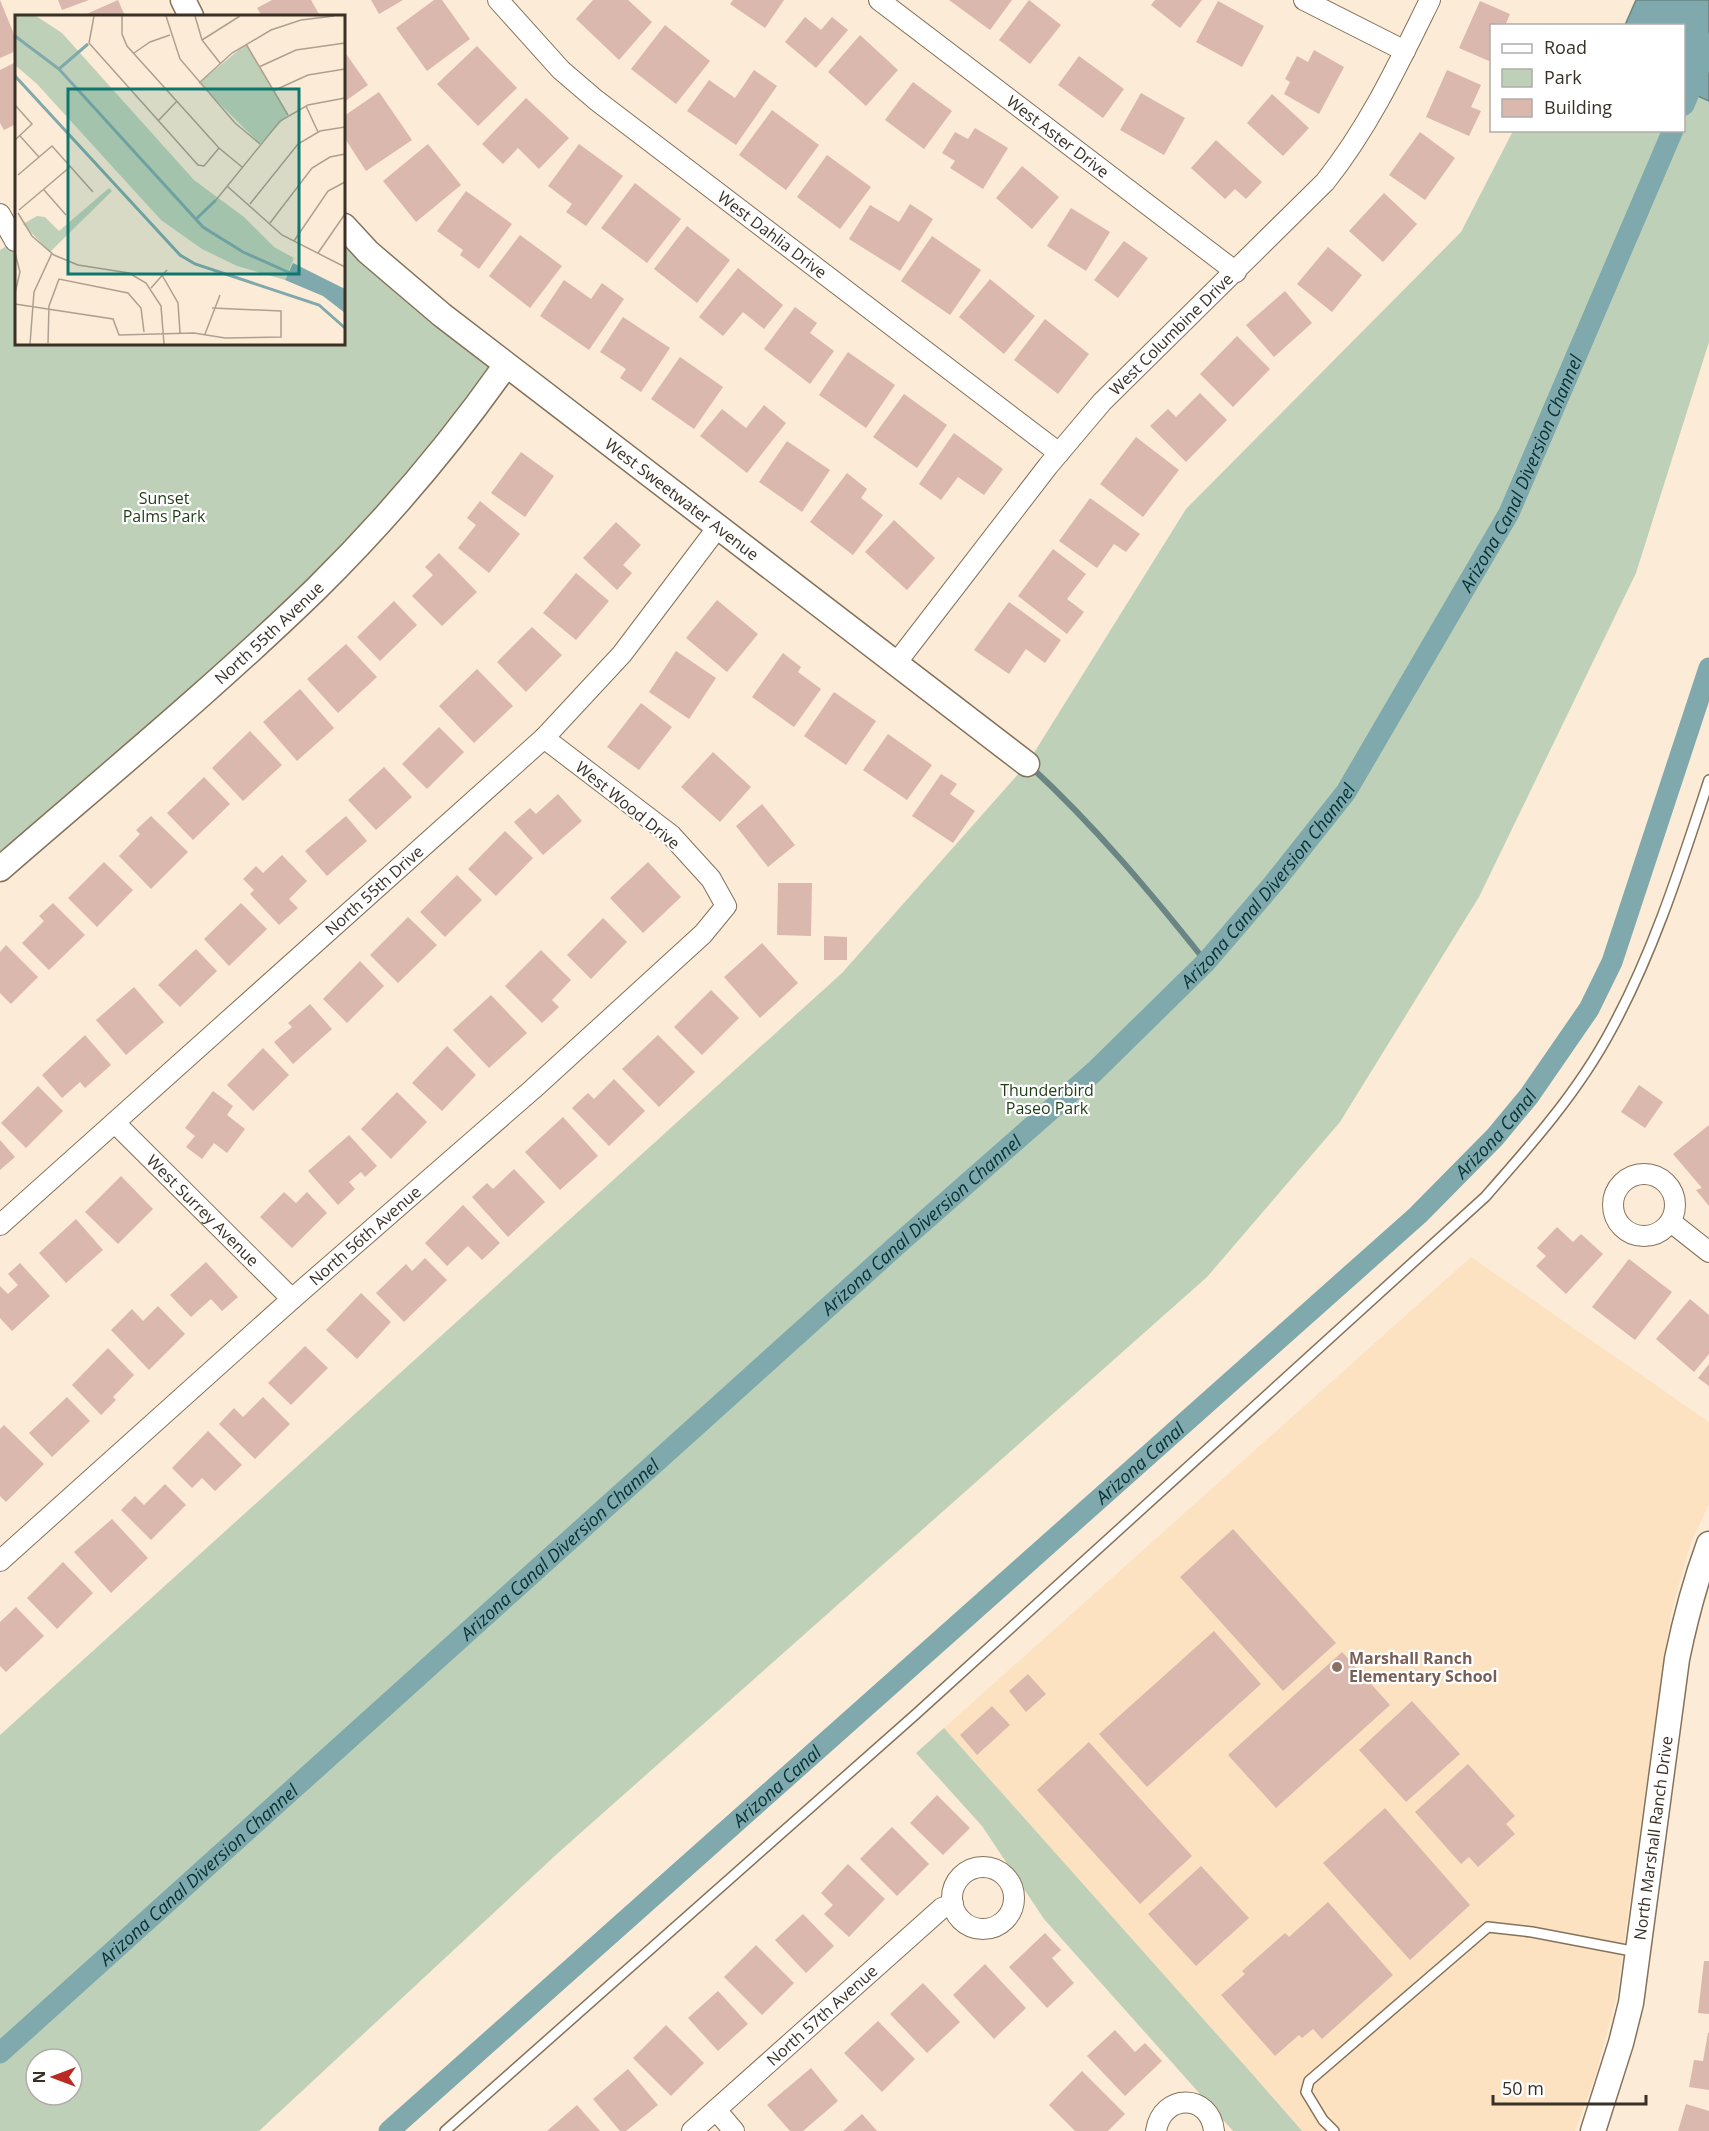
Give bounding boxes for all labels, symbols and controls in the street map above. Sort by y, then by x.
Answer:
inset map [15,15,345,345]
legend [1490,24,1685,132]
text: Road [1544,35,1587,59]
text: Park [1544,65,1582,89]
street label: West Aster Drive [1002,90,1114,183]
text: Building [1544,95,1612,119]
street label: West Dahlia Drive [713,186,831,283]
street label: West Columbine Drive [1104,268,1238,400]
water label: Arizona Canal Diversion Channel [1453,351,1588,597]
street label: West Sweetwater Avenue [600,433,763,565]
park label: Sunset Palms Park [123,487,206,527]
street label: North 55th Avenue [210,577,328,689]
street label: West Wood Drive [571,756,685,854]
water label: Arizona Canal Diversion Channel [1174,779,1361,994]
street label: North 55th Drive [320,840,428,940]
park label: Thunderbird Paseo Park [1000,1079,1094,1119]
water label: Arizona Canal [1448,1085,1542,1184]
water label: Arizona Canal Diversion Channel [815,1129,1027,1321]
street label: West Surrey Avenue [142,1150,264,1271]
street label: North 56th Avenue [304,1181,426,1290]
water label: Arizona Canal [1089,1417,1189,1510]
water label: Arizona Canal Diversion Channel [454,1453,664,1646]
place label: Marshall Ranch Elementary School [1349,1647,1497,1687]
marker: Marshall Ranch Elementary School [1330,1660,1344,1674]
street label: North Marshall Ranch Drive [1629,1735,1678,1941]
water label: Arizona Canal [726,1740,826,1833]
water label: Arizona Canal Diversion Channel [92,1778,303,1971]
street label: North 57th Avenue [762,1960,882,2071]
north arrow [24,2047,84,2107]
scale bar [1493,2068,1646,2106]
text: N [28,2070,50,2084]
text: 50 m [1502,2076,1544,2100]

